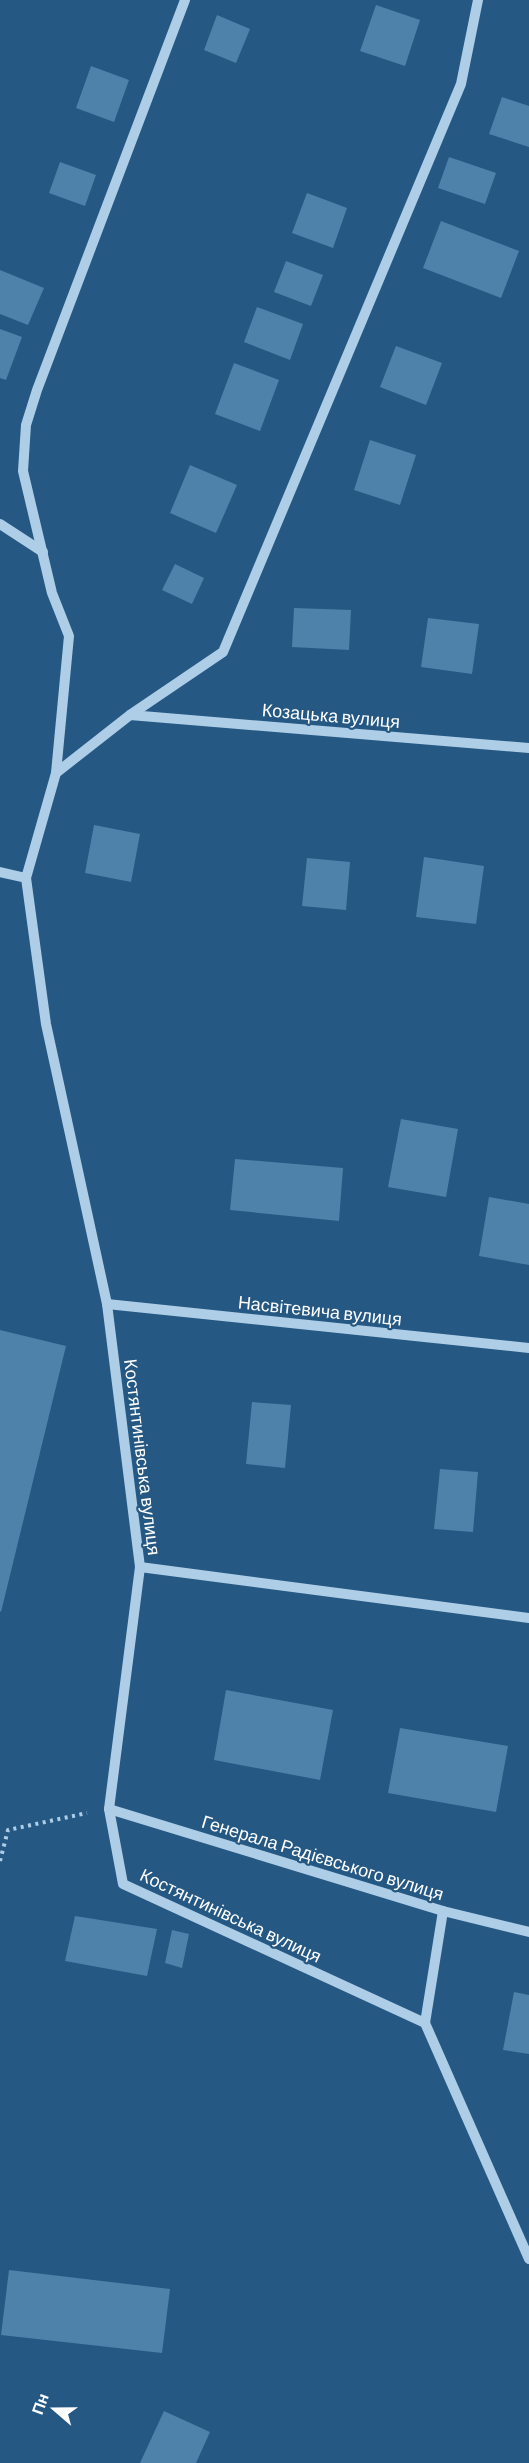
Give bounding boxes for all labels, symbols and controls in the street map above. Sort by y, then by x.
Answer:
street label: Козацька вулиця [261,698,401,732]
street label: Насвітевича вулиця [237,1290,403,1330]
street label: Костянтинівська вулиця [120,1358,166,1556]
street label: Генерала Радієвського вулиця [199,1810,447,1904]
street label: Костянтинівська вулиця [137,1863,325,1967]
north arrow [24,2379,84,2439]
text: Пн [27,2391,52,2417]

